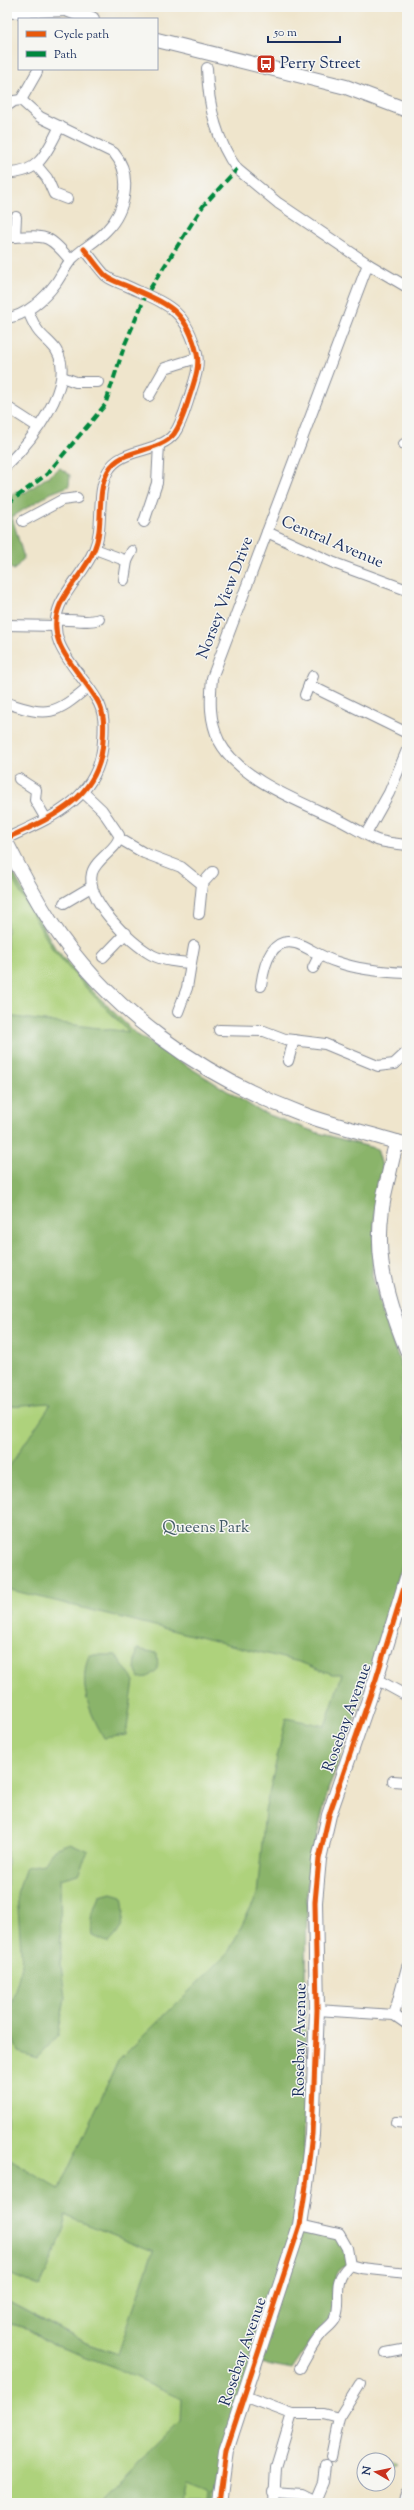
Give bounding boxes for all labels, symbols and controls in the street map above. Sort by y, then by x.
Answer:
legend [18,18,158,70]
scale bar [268,18,340,44]
text: 50 m [273,24,297,42]
text: Cycle path [54,26,109,44]
text: Path [54,46,77,64]
bus stop icon: Perry Street [255,53,277,75]
place label: Perry Street [280,53,361,76]
street label: Central Avenue [277,511,387,575]
street label: Norsey View Drive [192,533,260,663]
park label: Queens Park [162,1517,250,1540]
street label: Rosebay Avenue [318,1660,378,1776]
street label: Rosebay Avenue [289,1983,313,2097]
street label: Rosebay Avenue [215,2294,273,2410]
north arrow [356,2452,396,2492]
text: N [358,2465,376,2477]

